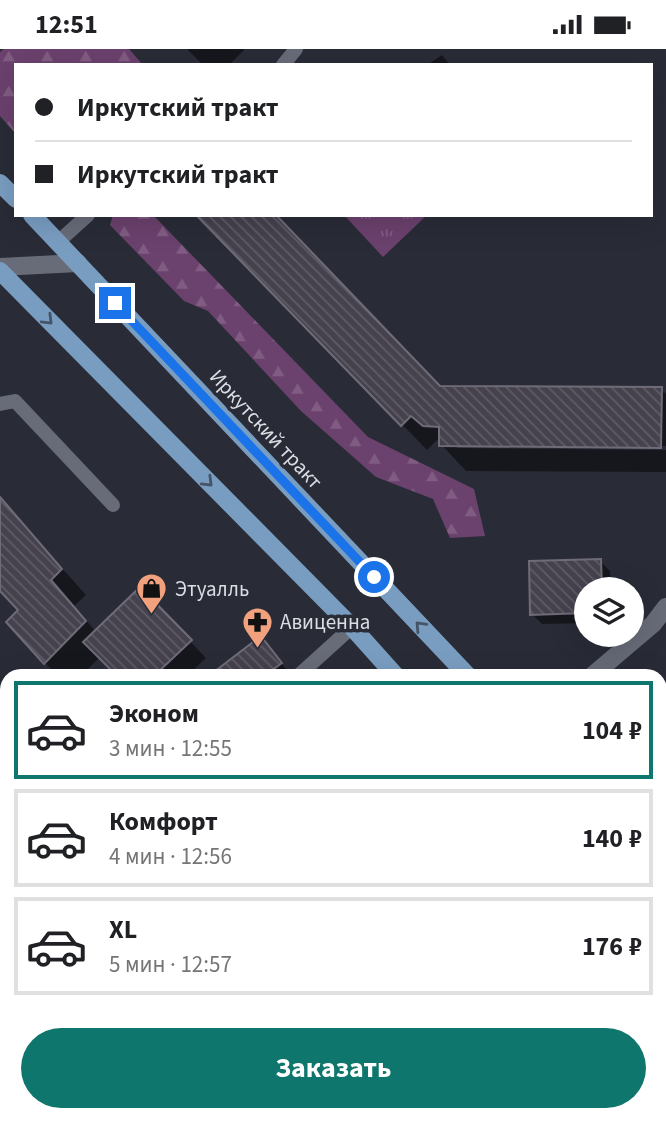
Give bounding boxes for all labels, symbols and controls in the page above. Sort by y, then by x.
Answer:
text: 12:51 [35,6,98,43]
text: Иркутский тракт [77,89,279,126]
text: Иркутский тракт [77,156,279,193]
route end [99,287,131,319]
one-way arrow [40,312,52,324]
street label: Иркутский тракт [203,362,330,496]
one-way arrow [200,473,213,486]
route start [358,561,390,593]
shop icon: Этуалль [135,572,169,616]
place label: Этуалль [175,574,249,604]
map controls [574,577,644,647]
button: layers [574,577,644,647]
pharmacy icon: Авиценна [240,605,274,649]
place label: Авиценна [280,607,370,637]
one-way arrow [415,621,428,634]
text: Эконом [109,695,199,732]
icon: car [25,699,88,762]
text: 104 ₽ [582,712,642,749]
text: 3 мин · 12:55 [109,732,232,765]
text: Комфорт [109,803,218,840]
icon: car [25,807,88,870]
text: 140 ₽ [582,820,642,857]
text: 4 мин · 12:56 [109,840,232,873]
text: XL [109,911,137,948]
icon: car [25,915,88,978]
text: 176 ₽ [582,928,642,965]
text: 5 мин · 12:57 [109,948,232,981]
button: Заказать [21,1028,646,1108]

